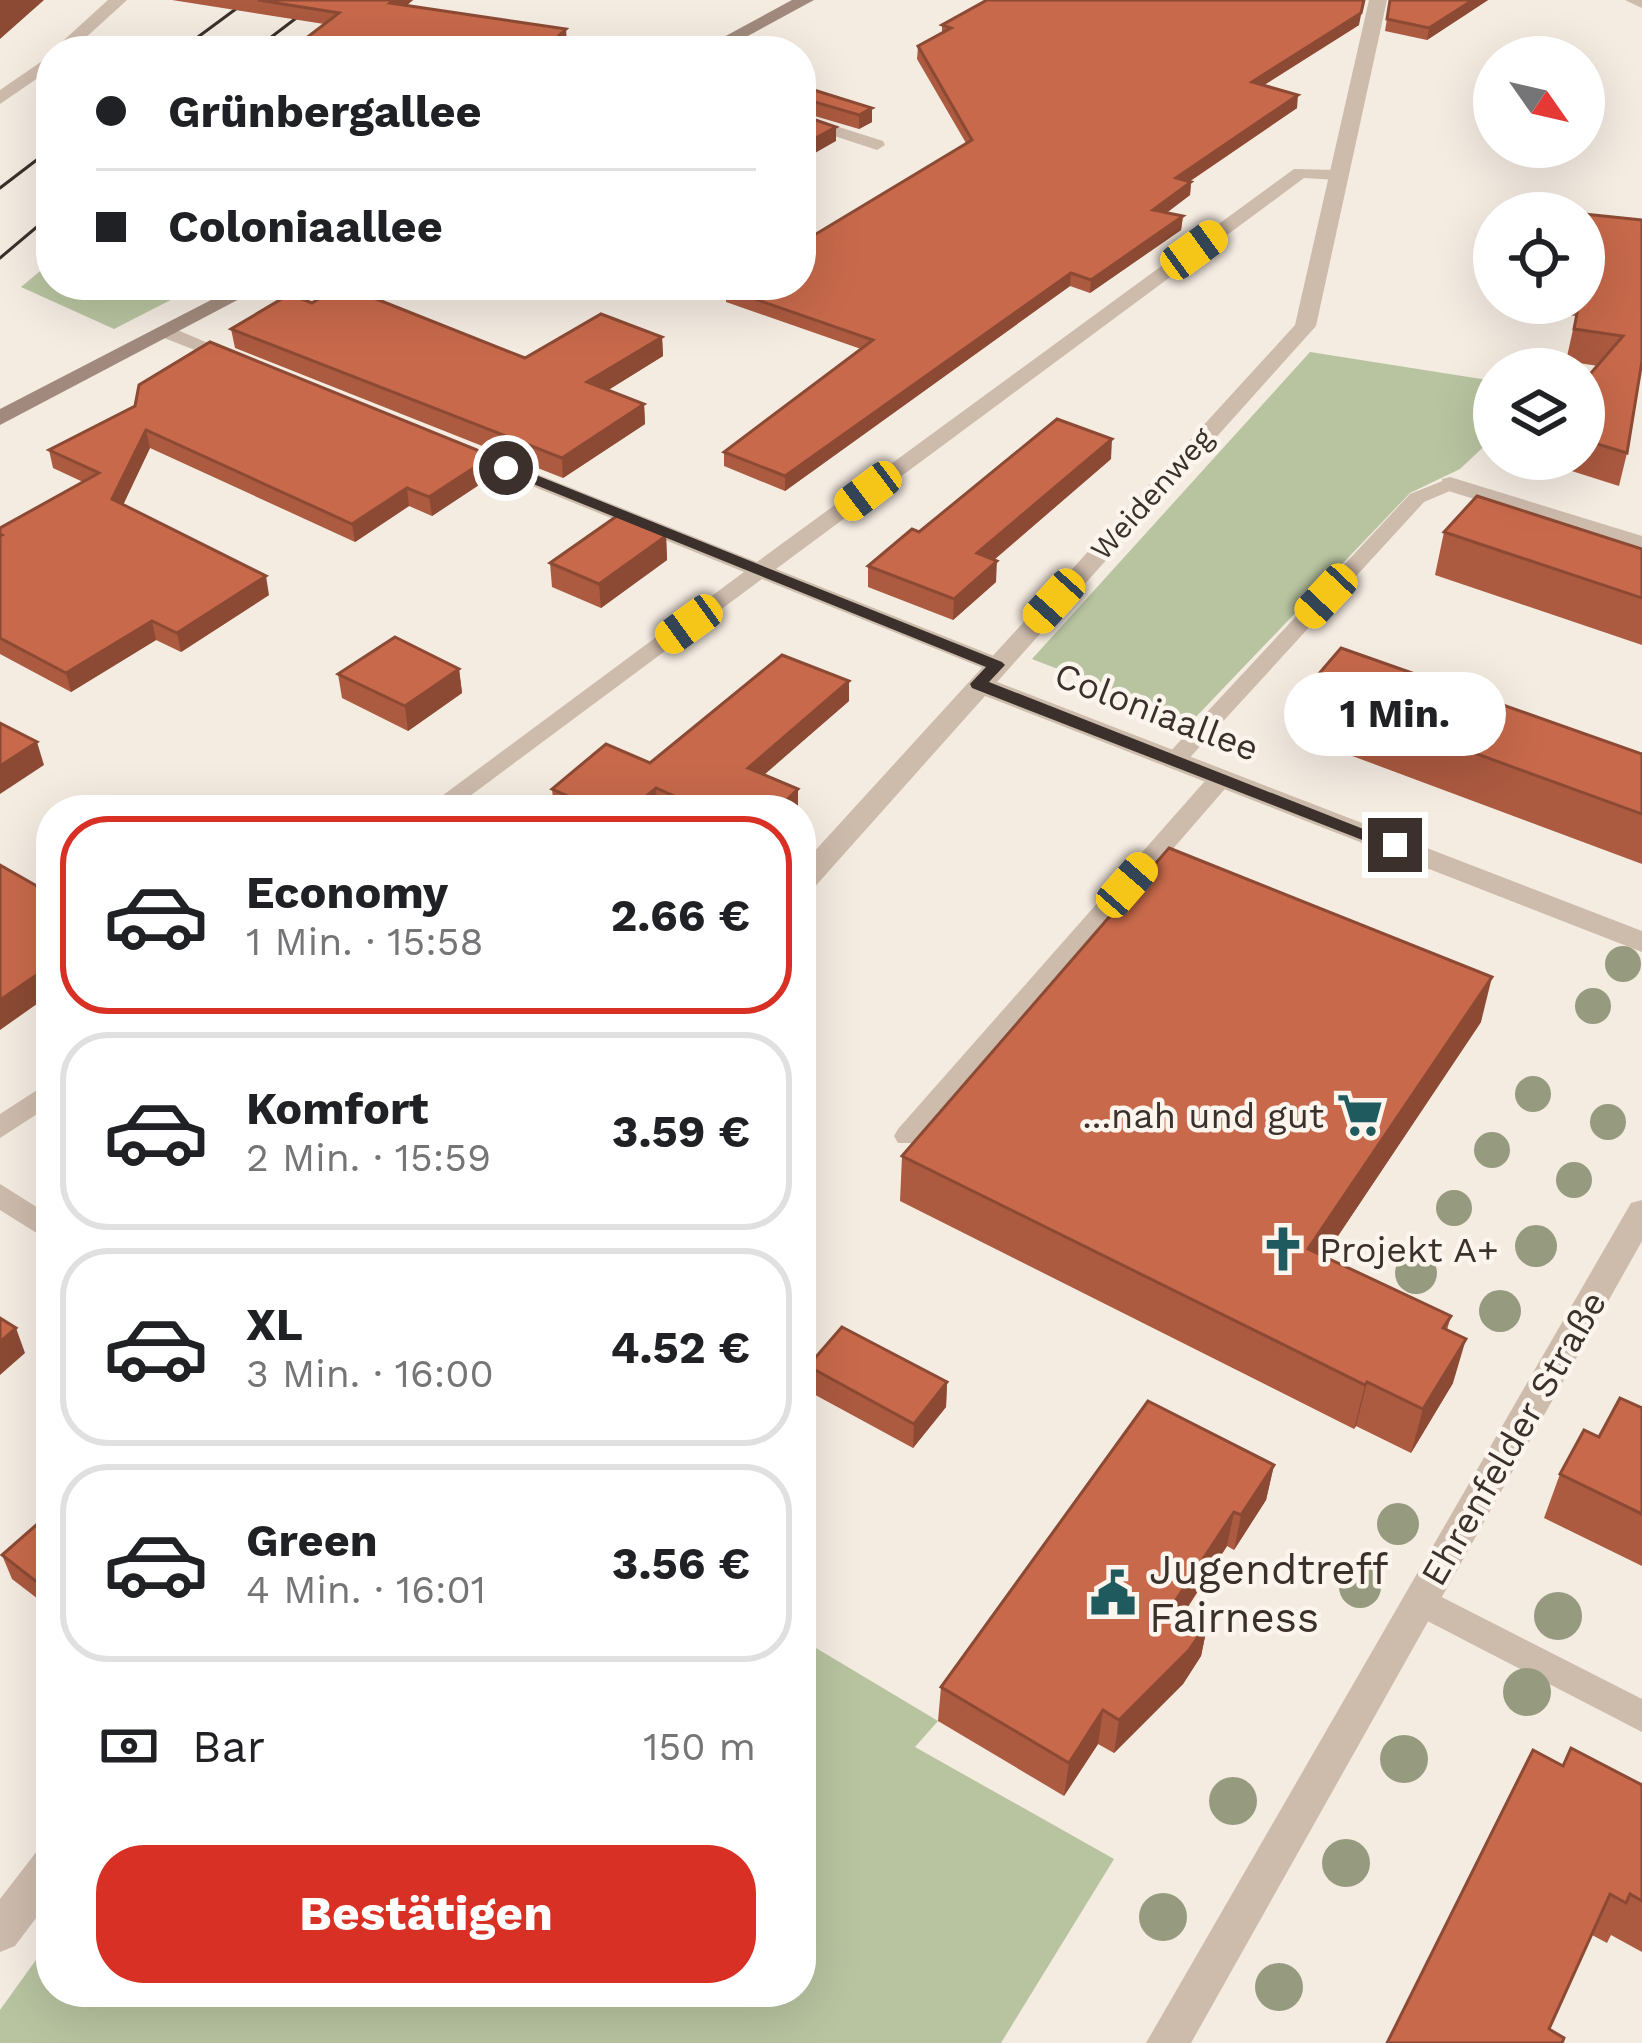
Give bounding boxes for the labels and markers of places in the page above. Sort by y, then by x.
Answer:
supermarket icon: ...nah und gut [1335,1090,1385,1140]
place label: ...nah und gut [1082,1095,1324,1137]
church icon: Projekt A+ [1258,1224,1308,1274]
place label: Projekt A+ [1319,1229,1499,1271]
place label: Jugendtreff Fairness [1149,1545,1388,1642]
public building icon: Jugendtreff Fairness [1088,1568,1138,1618]

